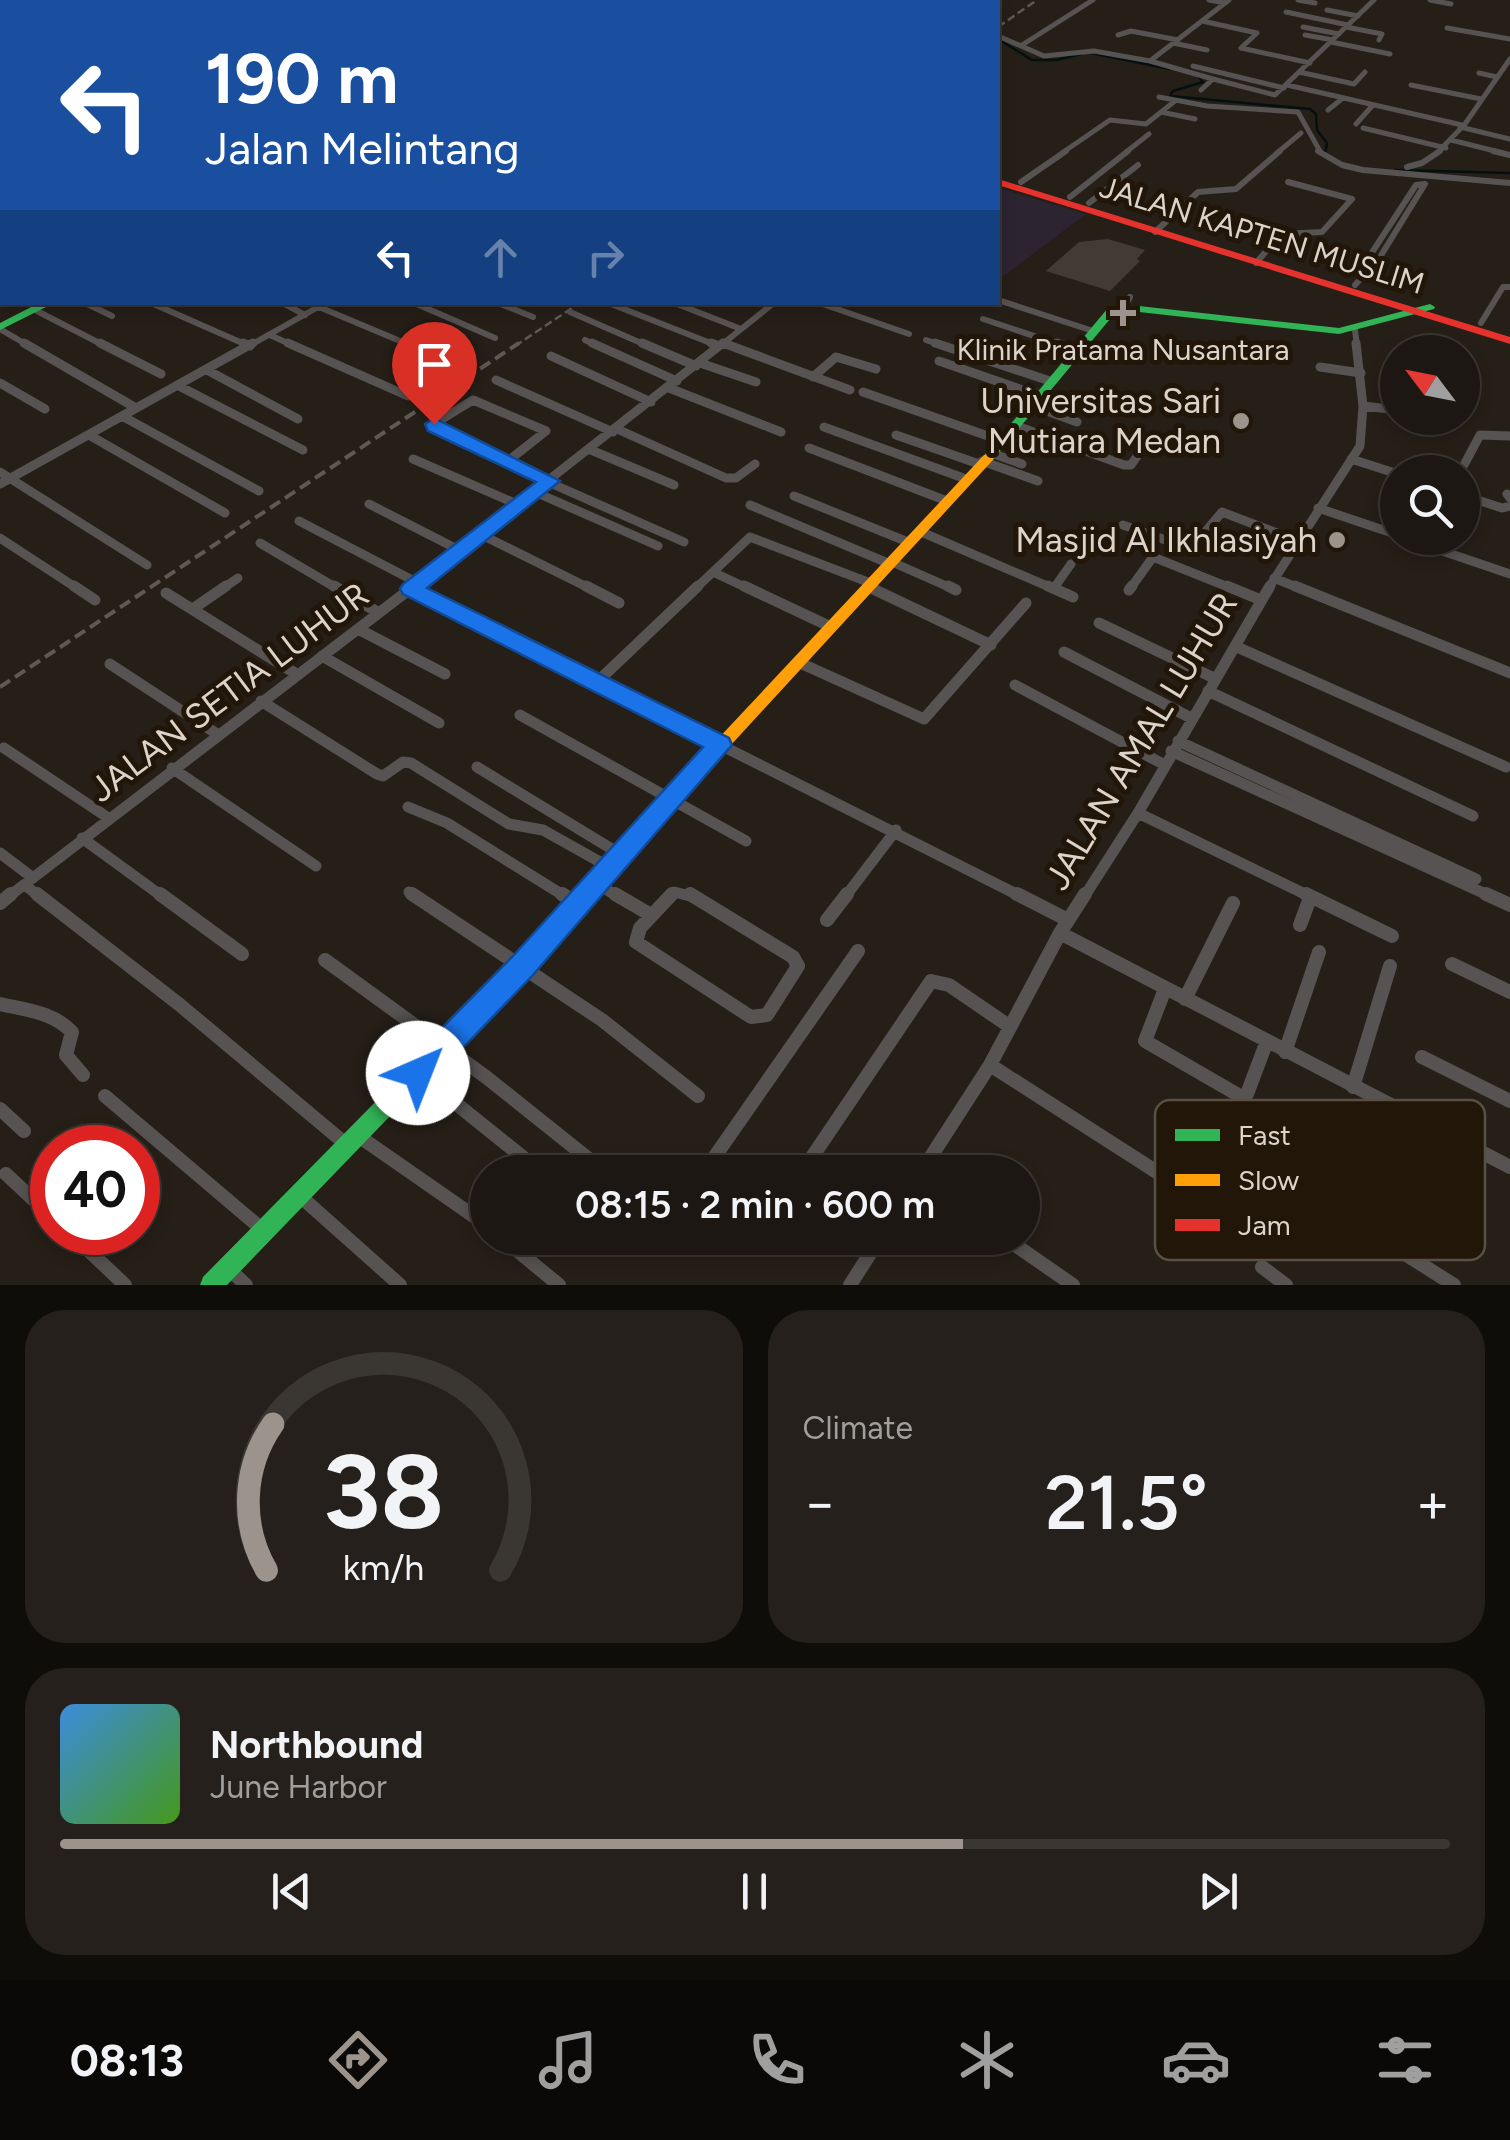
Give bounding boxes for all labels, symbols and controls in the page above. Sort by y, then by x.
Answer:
text: 190 m [205,36,398,121]
icon: left [40,40,170,170]
text: Jalan Melintang [205,121,520,175]
street label: JALAN KAPTEN MUSLIM [1095,168,1429,302]
icon: left [368,230,423,285]
icon: ahead [473,230,528,285]
icon: right [578,230,633,285]
marker: Klinik Pratama Nusantara [1110,300,1136,326]
pin [392,322,477,425]
place label: Klinik Pratama Nusantara [957,331,1290,368]
north arrow [1380,335,1480,435]
map controls [1380,335,1480,555]
icon: arrive [407,337,462,392]
place label: Universitas Sari Mutiara Medan [980,380,1221,462]
marker: Universitas Sari Mutiara Medan [1230,410,1252,432]
button: search [1380,455,1480,555]
place label: Masjid Al Ikhlasiyah [1015,519,1317,561]
marker: Masjid Al Ikhlasiyah [1326,529,1348,551]
street label: JALAN SETIA LUHUR [81,573,377,811]
street label: JALAN AMAL LUHUR [1036,585,1246,897]
position arrow [366,1021,470,1125]
legend [1155,1100,1485,1260]
text: Fast [1238,1118,1291,1152]
speed limit sign: 40 [30,1125,160,1255]
text: Slow [1238,1163,1299,1197]
text: 08:15 · 2 min · 600 m [575,1182,935,1228]
text: Jam [1238,1208,1291,1242]
text: Climate [803,1409,913,1447]
text: 38 [323,1429,444,1554]
text: 21.5° [1045,1458,1208,1548]
text: − [803,1470,837,1536]
text: + [1416,1470,1450,1536]
text: km/h [343,1546,425,1589]
text: Northbound [210,1722,423,1768]
text: June Harbor [210,1768,387,1806]
icon: previous [264,1864,319,1919]
icon: pause [727,1864,782,1919]
icon: next [1191,1864,1246,1919]
icon: directions [323,2025,393,2095]
icon: music [533,2025,603,2095]
icon: phone [742,2025,812,2095]
icon: climate [952,2025,1022,2095]
icon: car [1161,2025,1231,2095]
icon: filters [1370,2025,1440,2095]
text: 08:13 [70,2033,184,2087]

